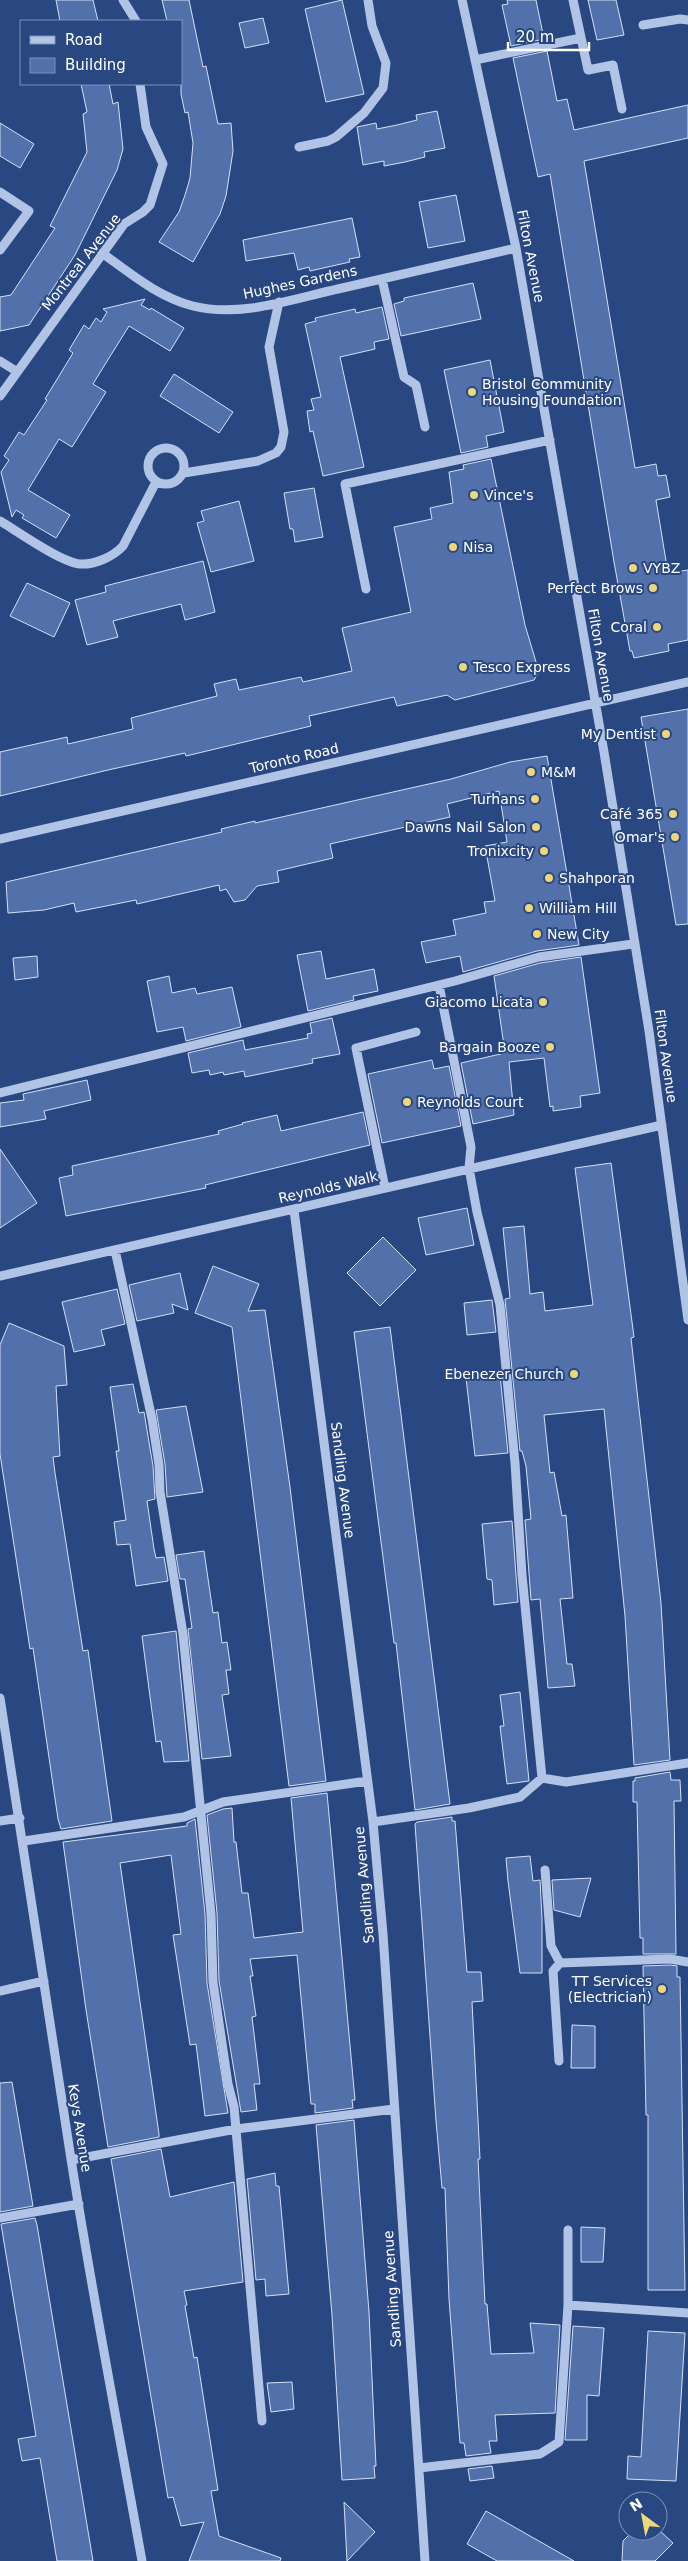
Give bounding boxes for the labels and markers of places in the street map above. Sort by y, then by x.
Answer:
place label: Bristol Community Housing Foundation [482,376,622,408]
marker: Bristol Community Housing Foundation [466,386,478,398]
place label: Vince's [484,487,534,503]
marker: Vince's [468,489,480,501]
place label: Nisa [463,539,493,555]
marker: Nisa [447,541,459,553]
place label: VYBZ [643,560,680,576]
marker: VYBZ [627,562,639,574]
place label: Perfect Brows [547,580,643,596]
marker: Perfect Brows [647,582,659,594]
place label: Coral [610,619,647,635]
marker: Coral [651,621,663,633]
place label: Tesco Express [472,659,570,675]
marker: Tesco Express [457,661,469,673]
place label: My Dentist [581,726,657,742]
marker: My Dentist [660,728,672,740]
place label: M&M [541,764,576,780]
marker: M&M [525,766,537,778]
place label: Turhans [470,791,525,807]
marker: Turhans [529,793,541,805]
place label: Café 365 [600,806,663,822]
marker: Café 365 [667,808,679,820]
place label: Dawns Nail Salon [404,819,526,835]
marker: Dawns Nail Salon [530,821,542,833]
place label: Omar's [615,829,665,845]
marker: Omar's [669,831,681,843]
place label: Tronixcity [466,843,534,859]
marker: Tronixcity [538,845,550,857]
place label: Shahporan [559,870,635,886]
marker: Shahporan [543,872,555,884]
place label: William Hill [539,900,617,916]
marker: William Hill [523,902,535,914]
place label: New City [547,926,609,942]
marker: New City [531,928,543,940]
place label: Giacomo Licata [425,994,533,1010]
marker: Giacomo Licata [537,996,549,1008]
place label: Bargain Booze [439,1039,540,1055]
marker: Bargain Booze [544,1041,556,1053]
place label: Reynolds Court [417,1094,524,1110]
marker: Reynolds Court [401,1096,413,1108]
place label: Ebenezer Church [444,1366,564,1382]
marker: Ebenezer Church [568,1368,580,1380]
place label: TT Services (Electrician) [568,1973,652,2005]
marker: TT Services (Electrician) [656,1983,668,1995]

